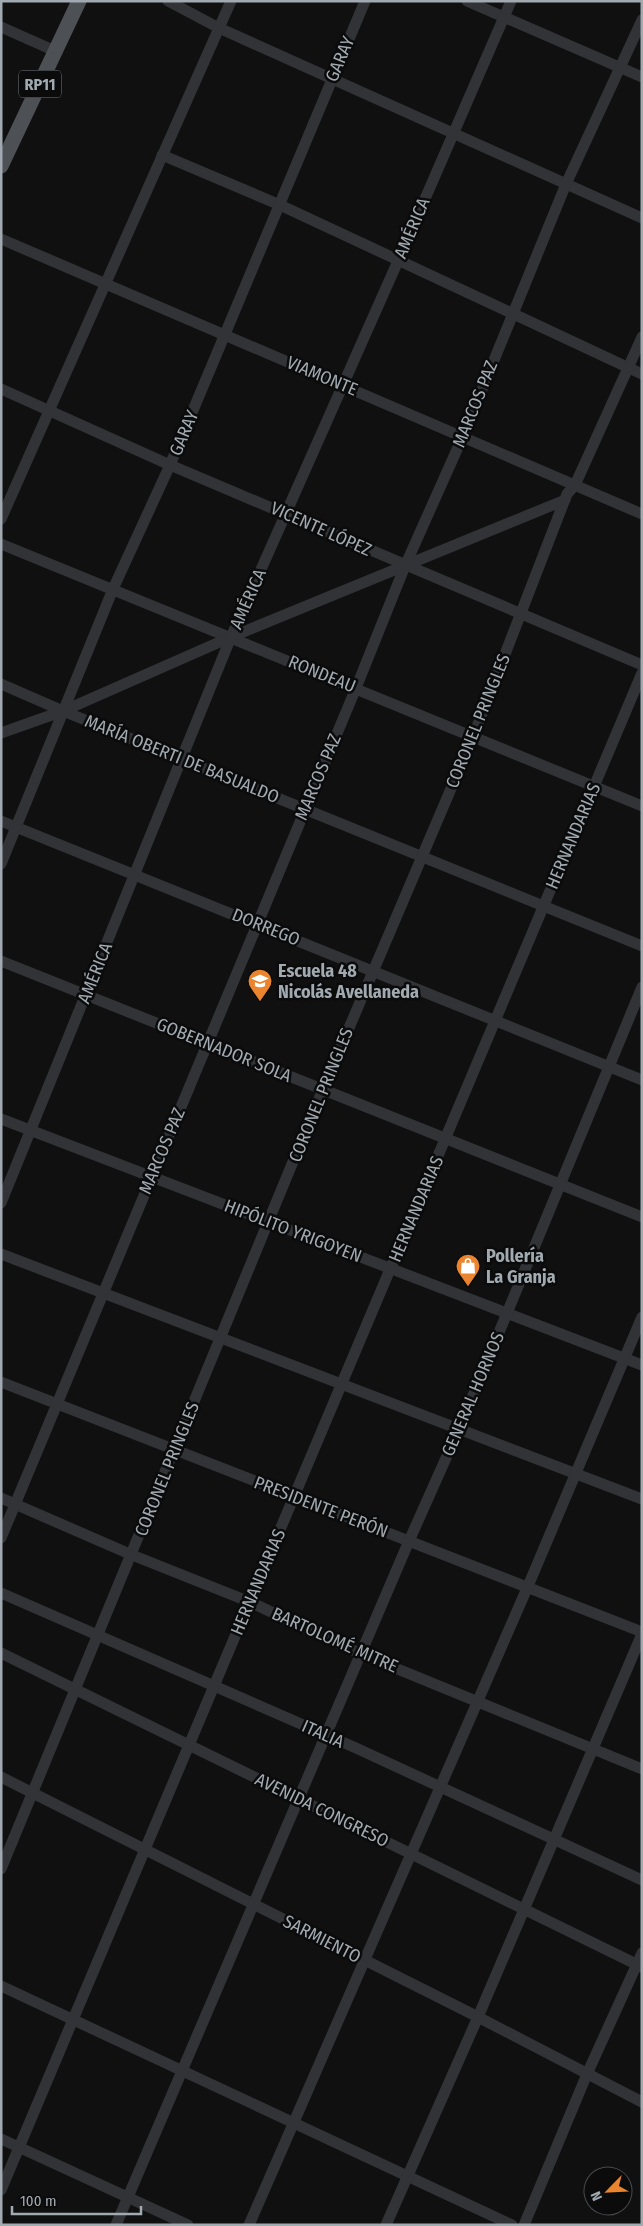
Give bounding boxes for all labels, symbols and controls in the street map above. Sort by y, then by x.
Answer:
street label: GARAY [321,33,359,85]
road number: RP11 [19,70,61,98]
street label: AMÉRICA [388,193,435,262]
street label: VIAMONTE [283,351,361,401]
street label: MARCOS PAZ [448,357,502,451]
street label: GARAY [165,407,203,459]
street label: VICENTE LÓPEZ [267,497,375,561]
street label: AMÉRICA [224,564,271,633]
street label: RONDEAU [285,651,359,697]
street label: CORONEL PRINGLES [441,651,515,791]
street label: MARÍA OBERTI DE BASUALDO [82,709,283,808]
street label: MARCOS PAZ [290,731,346,823]
street label: HERNANDARIAS [541,780,605,892]
street label: DORREGO [229,903,303,951]
street label: AMÉRICA [72,938,117,1007]
place label: Escuela 48 Nicolás Avellaneda [278,960,419,1003]
school or university icon: Escuela 48 Nicolás Avellaneda [247,968,273,1002]
street label: GOBERNADOR SOLA [153,1013,295,1087]
street label: CORONEL PRINGLES [284,1025,358,1165]
street label: MARCOS PAZ [134,1105,190,1197]
street label: HERNANDARIAS [384,1153,448,1265]
street label: HIPÓLITO YRIGOYEN [221,1195,365,1267]
place label: Pollería La Granja [486,1245,556,1288]
shop icon: Pollería La Granja [455,1253,481,1287]
street label: GENERAL HORNOS [437,1329,509,1459]
street label: CORONEL PRINGLES [130,1399,204,1539]
street label: PRESIDENTE PERÓN [251,1471,391,1543]
street label: HERNANDARIAS [226,1526,290,1638]
street label: BARTOLOMÉ MITRE [269,1601,402,1678]
street label: ITALIA [299,1715,348,1753]
street label: AVENIDA CONGRESO [252,1768,392,1852]
street label: SARMIENTO [280,1910,364,1968]
north arrow [583,2166,633,2216]
scale bar [12,2184,141,2216]
text: N [587,2189,606,2203]
text: 100 m [20,2192,57,2210]

